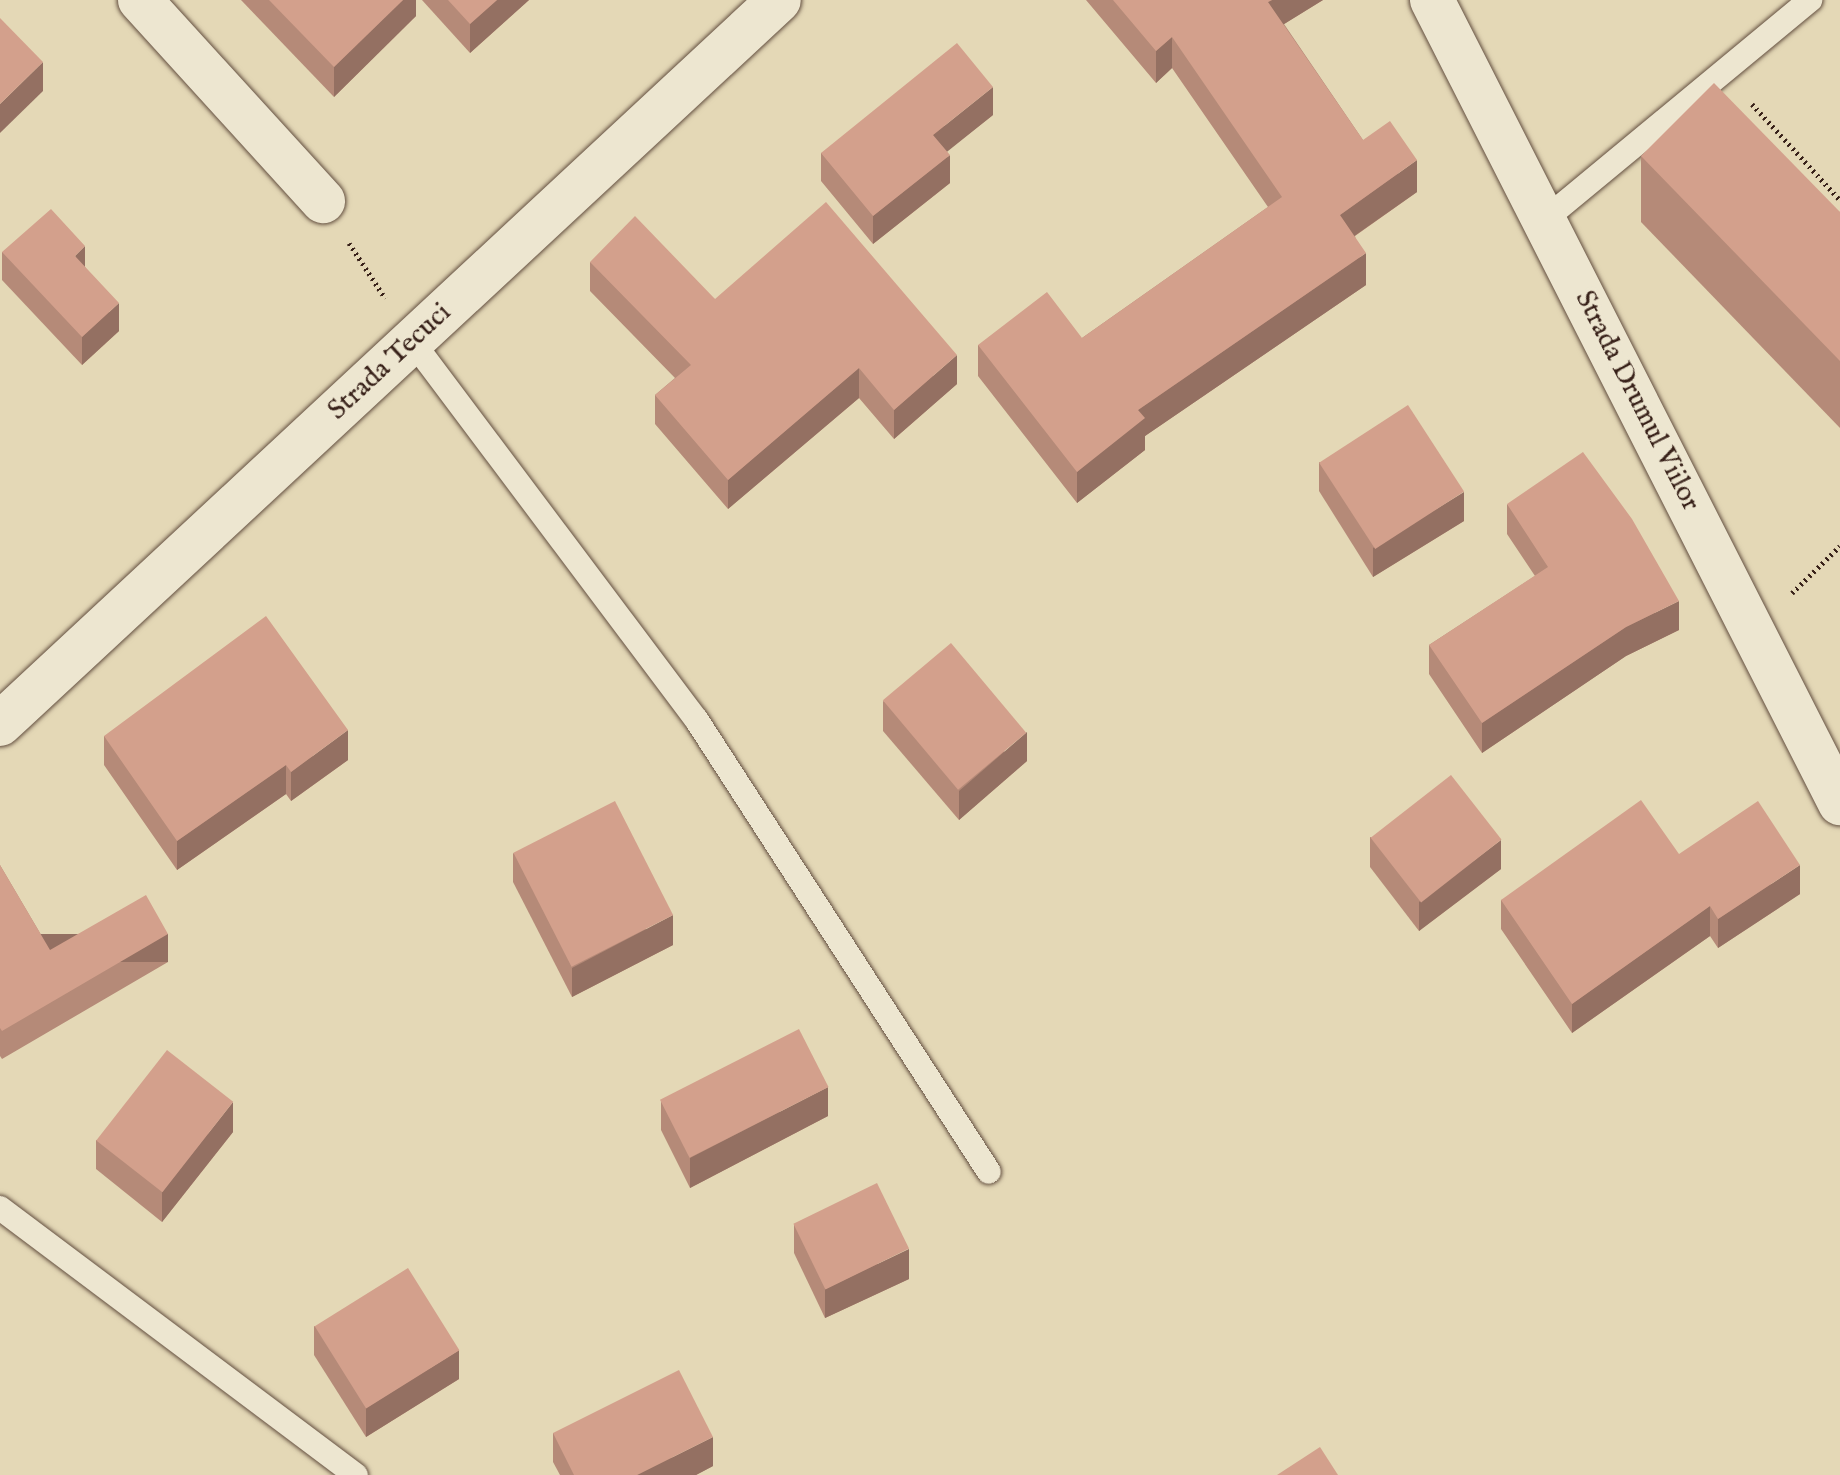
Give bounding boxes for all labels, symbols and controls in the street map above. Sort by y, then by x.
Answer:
street label: Strada Drumul Viilor [1567,285,1707,517]
street label: Strada Tecuci [321,296,459,428]

